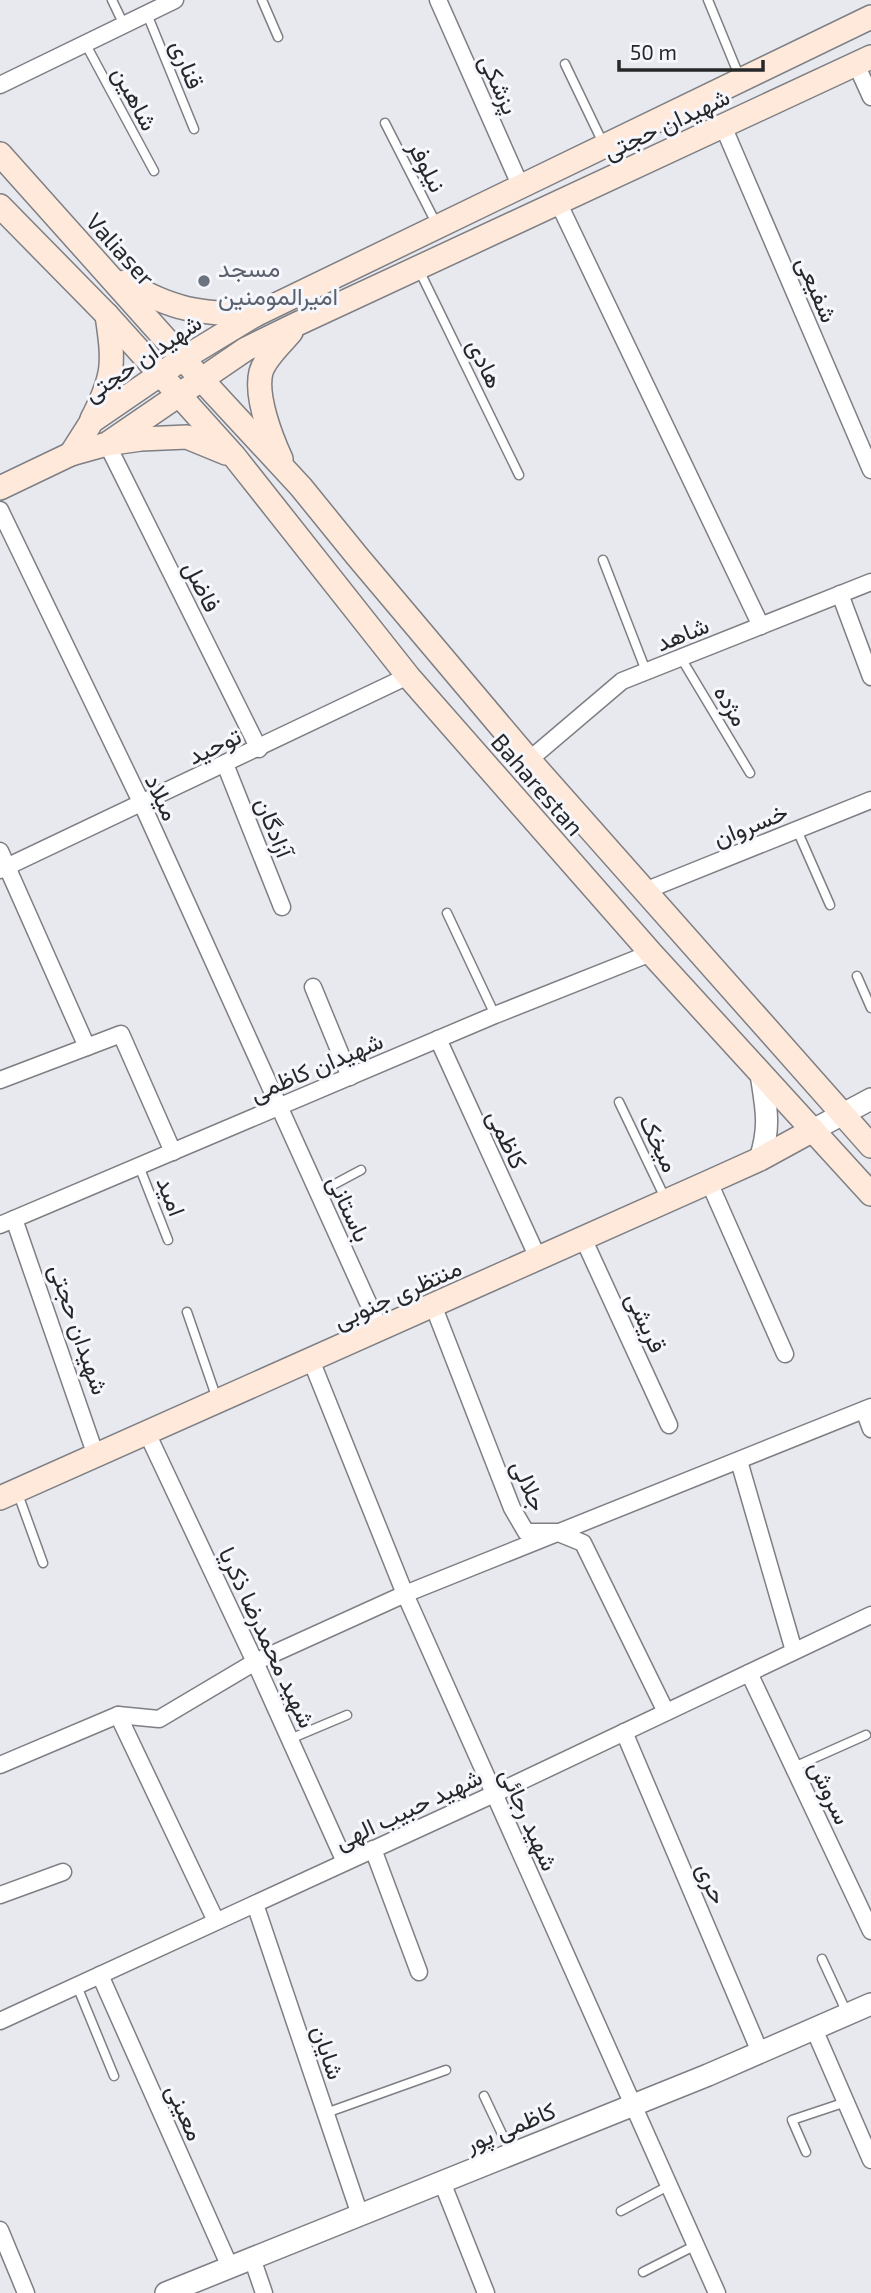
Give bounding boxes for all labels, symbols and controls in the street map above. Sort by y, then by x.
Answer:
scale bar [619,28,762,72]
street label: قناری [163,35,211,94]
text: 50 m [630,39,677,64]
street label: پزشکی [471,50,526,120]
street label: شاهین [106,61,165,136]
street label: شهیدان حجتی [598,81,735,167]
street label: نیلوفر [401,134,453,198]
street label: Valiaser [81,207,161,292]
street label: شفیعی [790,252,845,327]
place label: مسجد امیرالمومنین [218,253,338,312]
marker: مسجد امیرالمومنین [196,273,212,289]
street label: شهیدان حجتی [77,307,208,409]
street label: هادی [461,334,510,393]
street label: فاضل [177,556,228,617]
street label: شاهد [651,609,713,657]
street label: مژده [707,679,755,732]
street label: توحید [183,720,246,772]
street label: Baharestan [486,727,590,841]
street label: میلاد [139,769,186,825]
street label: آزادگان [248,793,301,864]
street label: خسروان [709,796,792,854]
street label: شهیدان کاظمی [245,1025,388,1109]
street label: کاظمی [481,1105,534,1174]
street label: میخک [633,1109,686,1177]
street label: باستانی [321,1170,378,1246]
street label: امید [150,1172,193,1220]
street label: منتظری جنوبی [329,1252,466,1336]
street label: شهیدان حجتی [42,1260,116,1399]
street label: قریشی [619,1287,674,1358]
street label: جلالی [505,1455,554,1516]
street label: شهید محمدرضا ذکریا [212,1542,323,1733]
street label: سروش [802,1756,858,1829]
street label: شهید حبیب الهی [330,1761,487,1857]
street label: شهید رجائی [493,1763,565,1876]
street label: حری [690,1858,735,1909]
street label: شایان [305,2021,352,2083]
street label: معینی [160,2079,211,2145]
street label: کاظمی پور [459,2095,561,2160]

